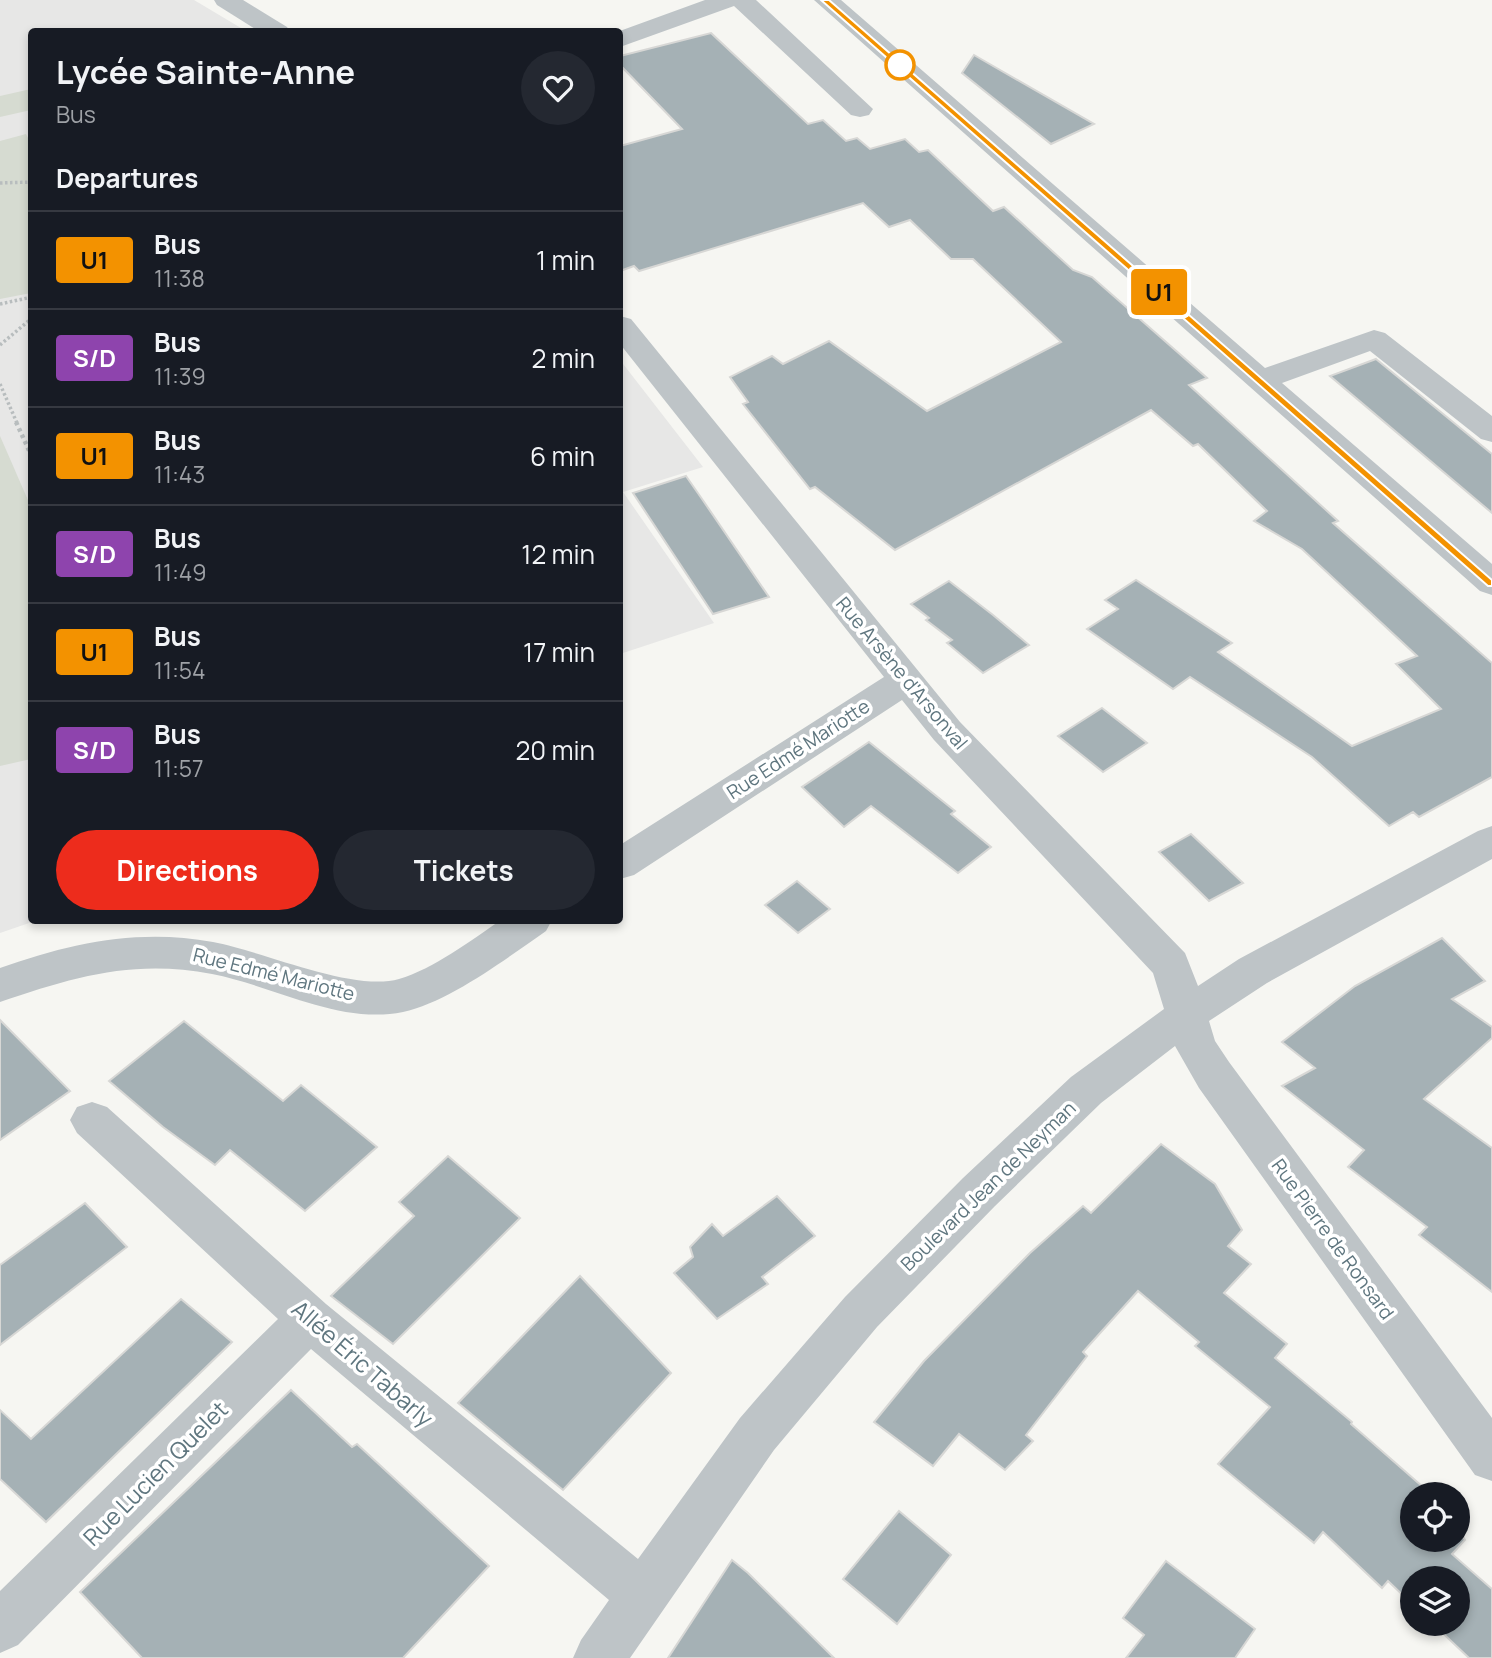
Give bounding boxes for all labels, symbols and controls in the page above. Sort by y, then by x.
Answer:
text: Lycée Sainte-Anne [56,49,355,94]
unlabelled marker [885,50,915,80]
button: heart [521,51,595,125]
text: Bus [56,98,96,130]
text: Departures [56,160,198,196]
text: Bus [154,226,201,262]
text: 1 min [536,242,595,278]
text: U1 [81,243,108,276]
text: 11:38 [154,262,205,294]
line badge: U1 [1128,269,1190,315]
text: U1 [1145,275,1173,308]
text: Bus [154,324,201,360]
text: 2 min [531,340,595,376]
text: S/D [73,341,116,374]
text: 11:39 [154,360,206,392]
text: Bus [154,422,201,458]
text: 6 min [530,438,595,474]
text: U1 [81,439,108,472]
text: 11:43 [154,458,205,490]
text: Bus [154,520,201,556]
text: 12 min [521,536,595,572]
text: S/D [73,537,116,570]
text: 11:49 [154,556,206,588]
street label: Rue Arsène d'Arsonval [830,591,974,755]
text: Bus [154,618,201,654]
text: 17 min [523,634,595,670]
text: U1 [81,635,108,668]
text: 11:54 [154,654,206,686]
street label: Rue Edmé Mariotte [722,693,874,805]
text: Bus [154,716,201,752]
text: 20 min [516,732,595,768]
text: S/D [73,733,116,766]
text: 11:57 [154,752,204,784]
button: Directions [56,830,319,910]
button: Tickets [333,830,595,910]
street label: Rue Edmé Mariotte [191,941,357,1007]
street label: Boulevard Jean de Neyman [895,1095,1081,1277]
street label: Rue Pierre de Ronsard [1266,1153,1400,1325]
street label: Allée Éric Tabarly [285,1293,441,1433]
street label: Rue Lucien Quelet [76,1394,234,1552]
map controls [1400,1482,1470,1636]
button: locate [1400,1482,1470,1552]
button: layers [1400,1566,1470,1636]

